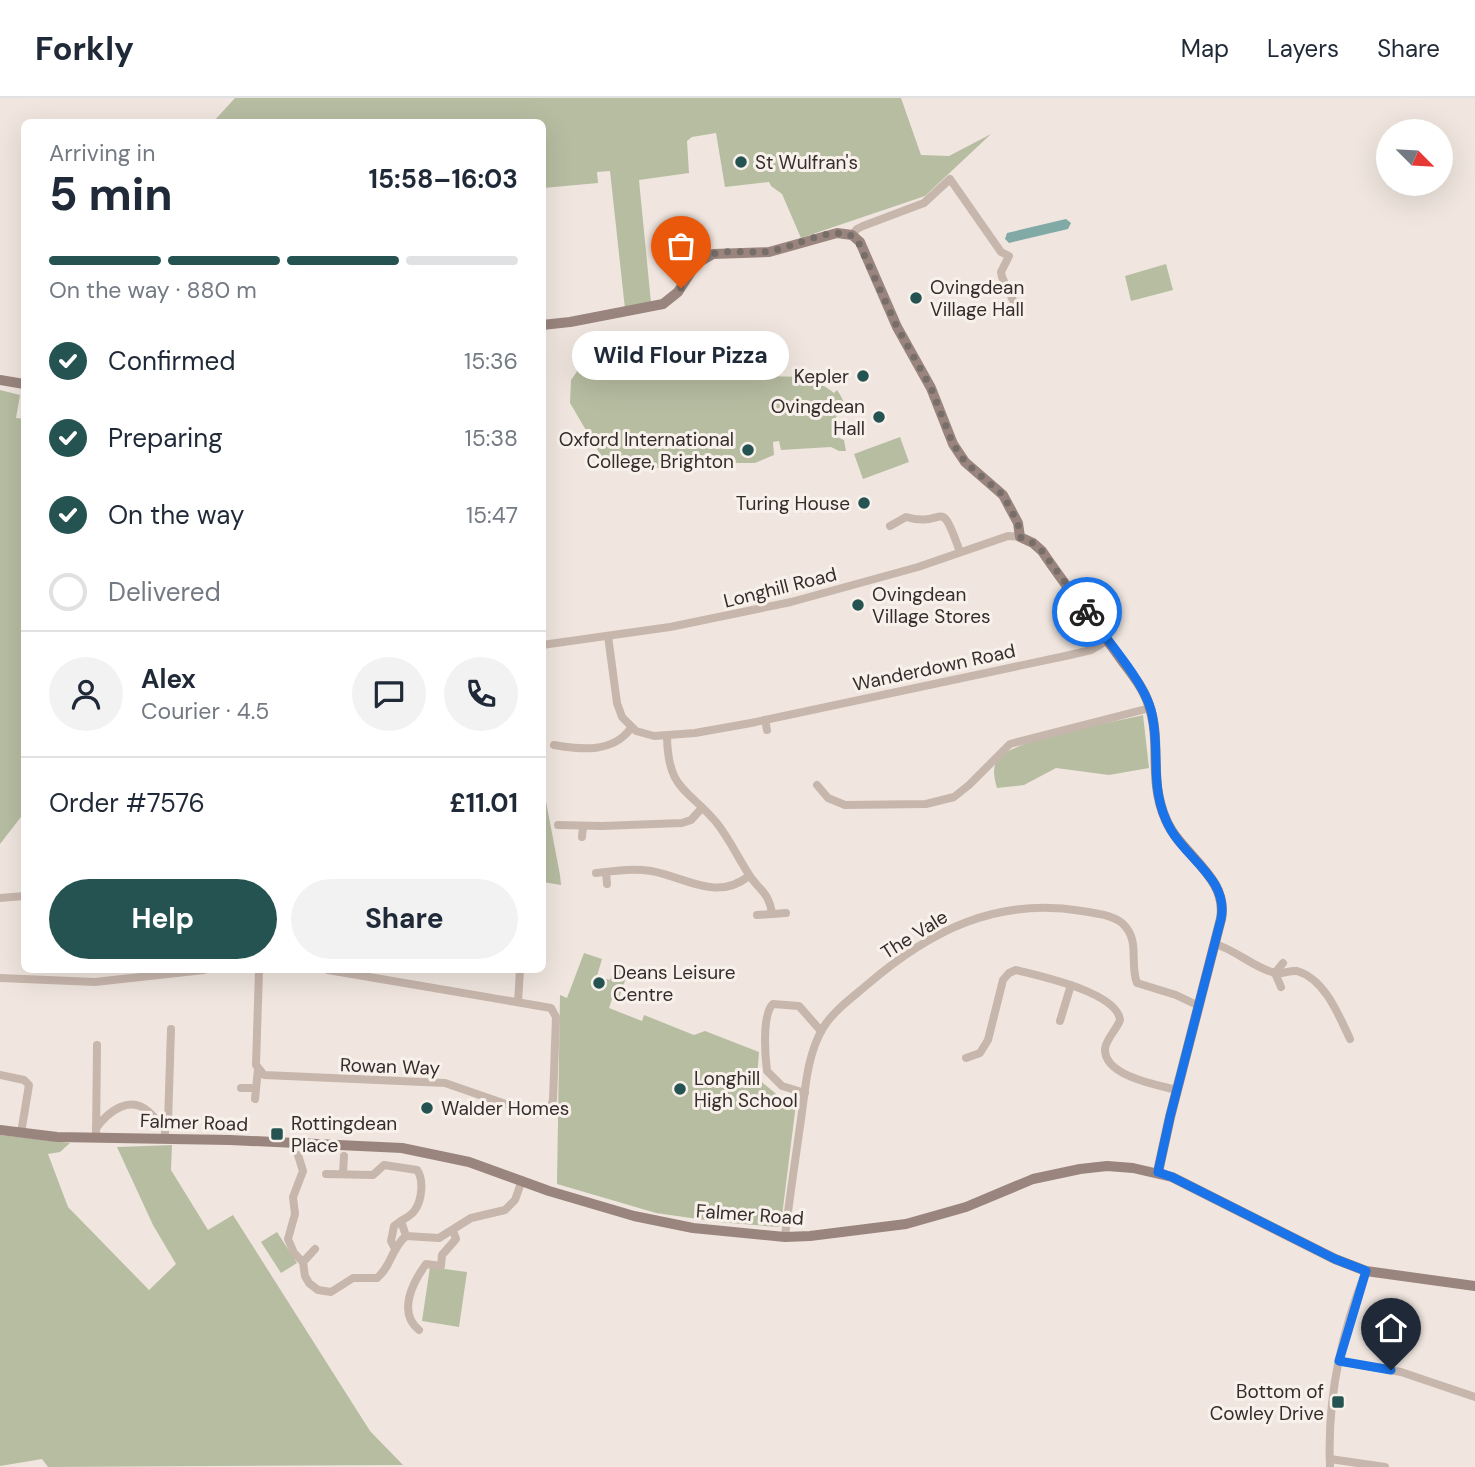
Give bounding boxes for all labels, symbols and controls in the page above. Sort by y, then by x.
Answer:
text: Forkly [35,27,134,70]
text: Map [1181,33,1229,64]
text: Layers [1267,33,1339,64]
text: Share [1377,33,1440,64]
north arrow [1376,119,1452,196]
map controls [1376,119,1453,196]
text: Arriving in [49,138,155,168]
place label: St Wulfran's [755,150,858,175]
marker: St Wulfran's [733,154,749,170]
text: 15:58–16:03 [368,162,518,196]
text: 5 min [49,164,173,224]
pin [651,216,711,288]
icon: bag [662,227,700,265]
text: On the way · 880 m [49,275,257,305]
place label: Ovingdean Village Hall [930,275,1024,322]
marker: Ovingdean Village Hall [908,290,924,306]
callout: Wild Flour Pizza [572,330,790,379]
text: Wild Flour Pizza [593,340,768,370]
icon: check [49,342,87,380]
text: Confirmed [108,344,235,378]
text: 15:36 [464,346,518,376]
place label: Kepler [794,364,849,389]
marker: Kepler [855,368,871,384]
place label: Ovingdean Hall [771,394,865,441]
marker: Ovingdean Hall [871,409,887,425]
icon: check [49,419,87,457]
text: Preparing [108,421,223,455]
text: 15:38 [465,423,518,453]
place label: Oxford International College, Brighton [559,427,734,474]
marker: Oxford International College, Brighton [740,442,756,458]
place label: Turing House [736,491,850,516]
marker: Turing House [856,495,872,511]
icon: check [49,496,87,534]
text: On the way [108,498,244,532]
text: 15:47 [466,500,518,530]
street label: Longhill Road [721,561,839,614]
text: Delivered [108,575,221,609]
courier [1052,577,1122,647]
place label: Ovingdean Village Stores [872,582,991,629]
icon: bike [1068,593,1106,631]
marker: Ovingdean Village Stores [850,597,866,613]
street label: Wanderdown Road [851,638,1018,697]
button: person [49,657,123,731]
button: chat [352,657,426,731]
button: phone [444,657,518,731]
text: Alex [141,662,196,696]
text: Courier · 4.5 [141,696,269,726]
text: Order #7576 [49,786,205,820]
text: £11.01 [449,786,518,820]
button: Help [49,879,277,959]
button: Share [291,879,518,959]
street label: The Vale [876,904,952,965]
place label: Deans Leisure Centre [613,960,736,1007]
marker: Deans Leisure Centre [591,975,607,991]
street label: Rowan Way [339,1052,441,1081]
place label: Longhill High School [694,1066,798,1113]
marker: Longhill High School [672,1081,688,1097]
place label: Walder Homes [441,1096,569,1121]
marker: Walder Homes [419,1100,435,1116]
street label: Falmer Road [140,1108,248,1137]
place label: Rottingdean Place [291,1111,397,1158]
marker: Rottingdean Place [269,1126,285,1142]
street label: Falmer Road [695,1198,805,1231]
pin [1361,1298,1421,1370]
icon: home [1372,1309,1410,1347]
place label: Bottom of Cowley Drive [1210,1379,1324,1426]
marker: Bottom of Cowley Drive [1330,1394,1346,1410]

